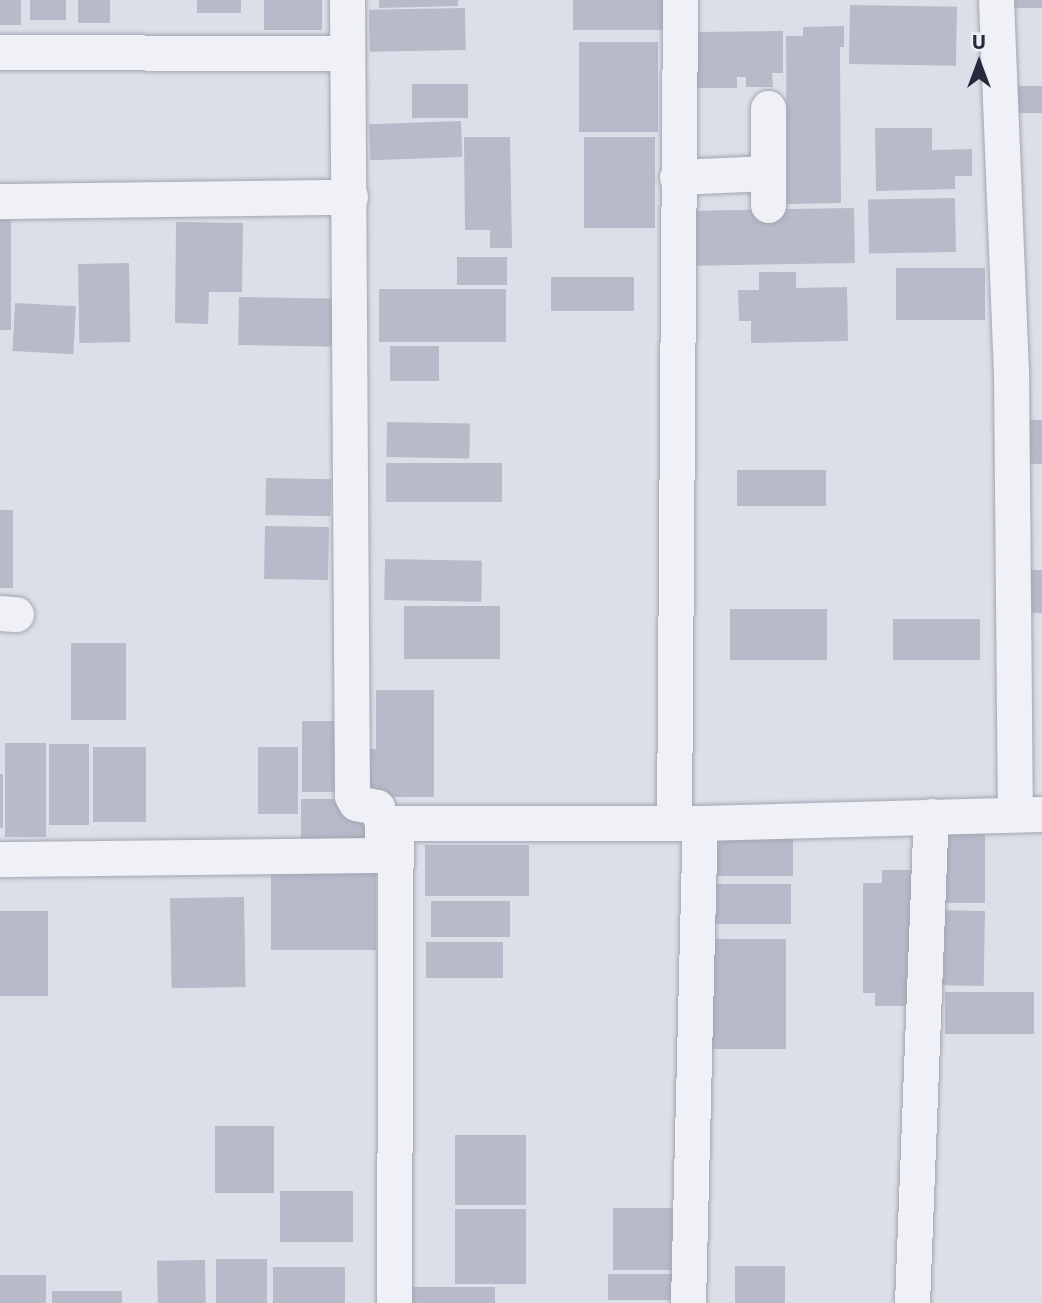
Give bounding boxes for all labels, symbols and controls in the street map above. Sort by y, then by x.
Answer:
north arrow [944,28,1014,98]
text: U [972,30,986,53]

